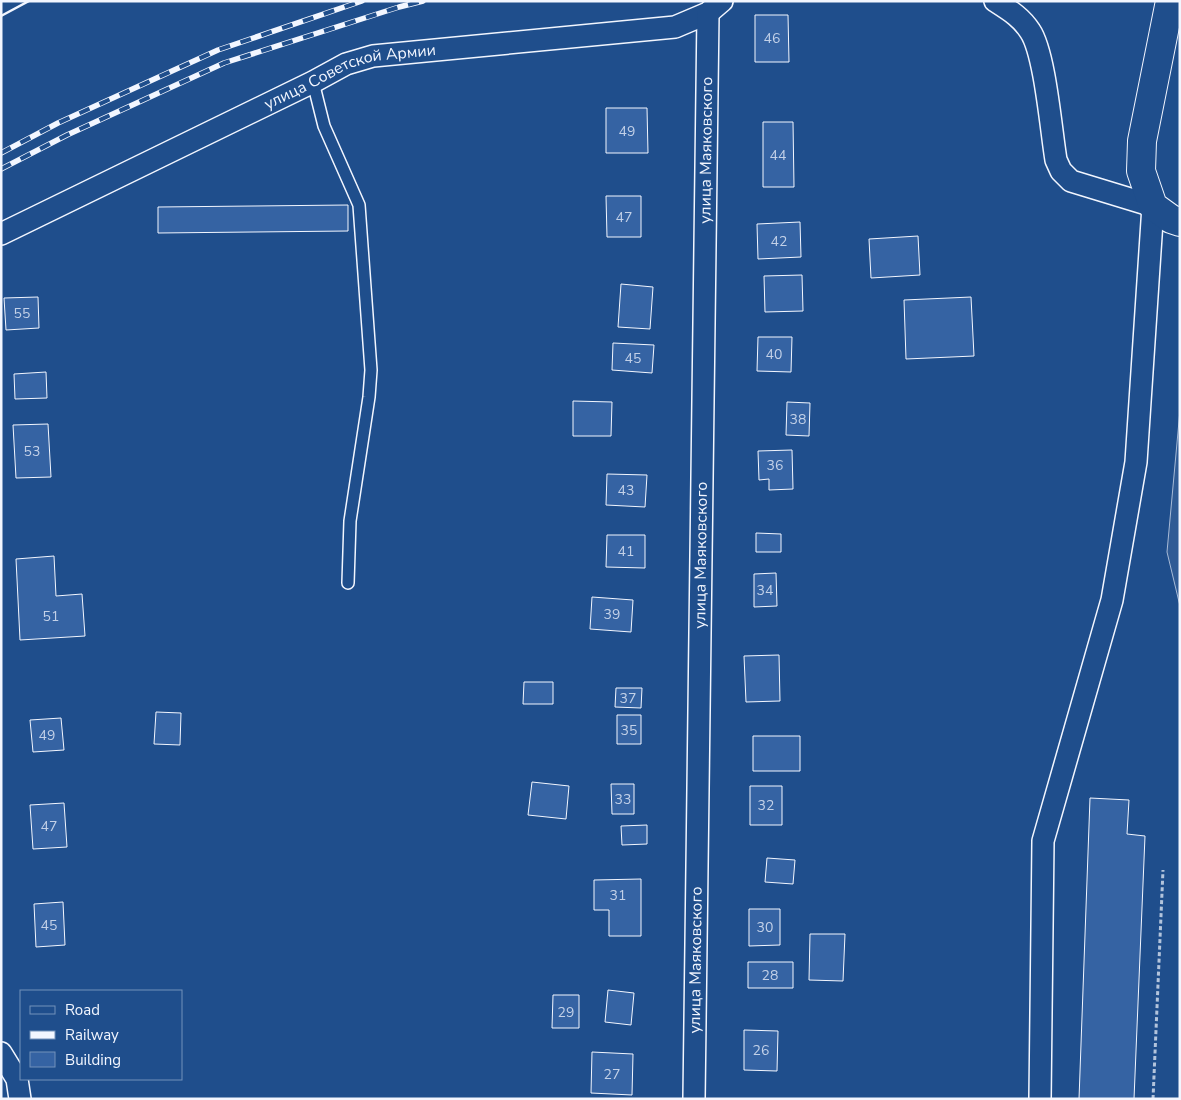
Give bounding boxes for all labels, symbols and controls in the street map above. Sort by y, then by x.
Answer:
house number: 46 [764,29,780,48]
street label: улица Советской Армии [260,39,437,115]
street label: улица Маяковского [694,76,718,224]
house number: 49 [619,122,635,141]
house number: 44 [770,146,786,165]
house number: 47 [616,208,632,227]
house number: 42 [771,232,787,251]
house number: 55 [14,304,30,323]
house number: 40 [766,345,782,364]
house number: 45 [625,349,641,368]
house number: 38 [790,410,806,429]
house number: 53 [24,442,40,461]
house number: 36 [767,456,783,475]
house number: 43 [618,481,634,500]
street label: улица Маяковского [689,481,713,629]
house number: 41 [618,542,634,561]
house number: 34 [757,581,773,600]
house number: 39 [604,605,620,624]
house number: 51 [43,607,59,626]
house number: 37 [620,689,636,708]
house number: 35 [621,721,637,740]
house number: 49 [39,726,55,745]
house number: 33 [615,790,631,809]
house number: 32 [758,796,774,815]
house number: 47 [41,817,57,836]
house number: 31 [610,886,626,905]
street label: улица Маяковского [684,886,708,1034]
house number: 45 [41,916,57,935]
house number: 30 [757,918,773,937]
house number: 28 [762,966,778,985]
legend [20,990,182,1080]
text: Road [65,1000,100,1020]
house number: 29 [558,1003,574,1022]
text: Railway [65,1025,119,1045]
house number: 26 [753,1041,769,1060]
text: Building [65,1050,121,1070]
house number: 27 [604,1065,620,1084]

